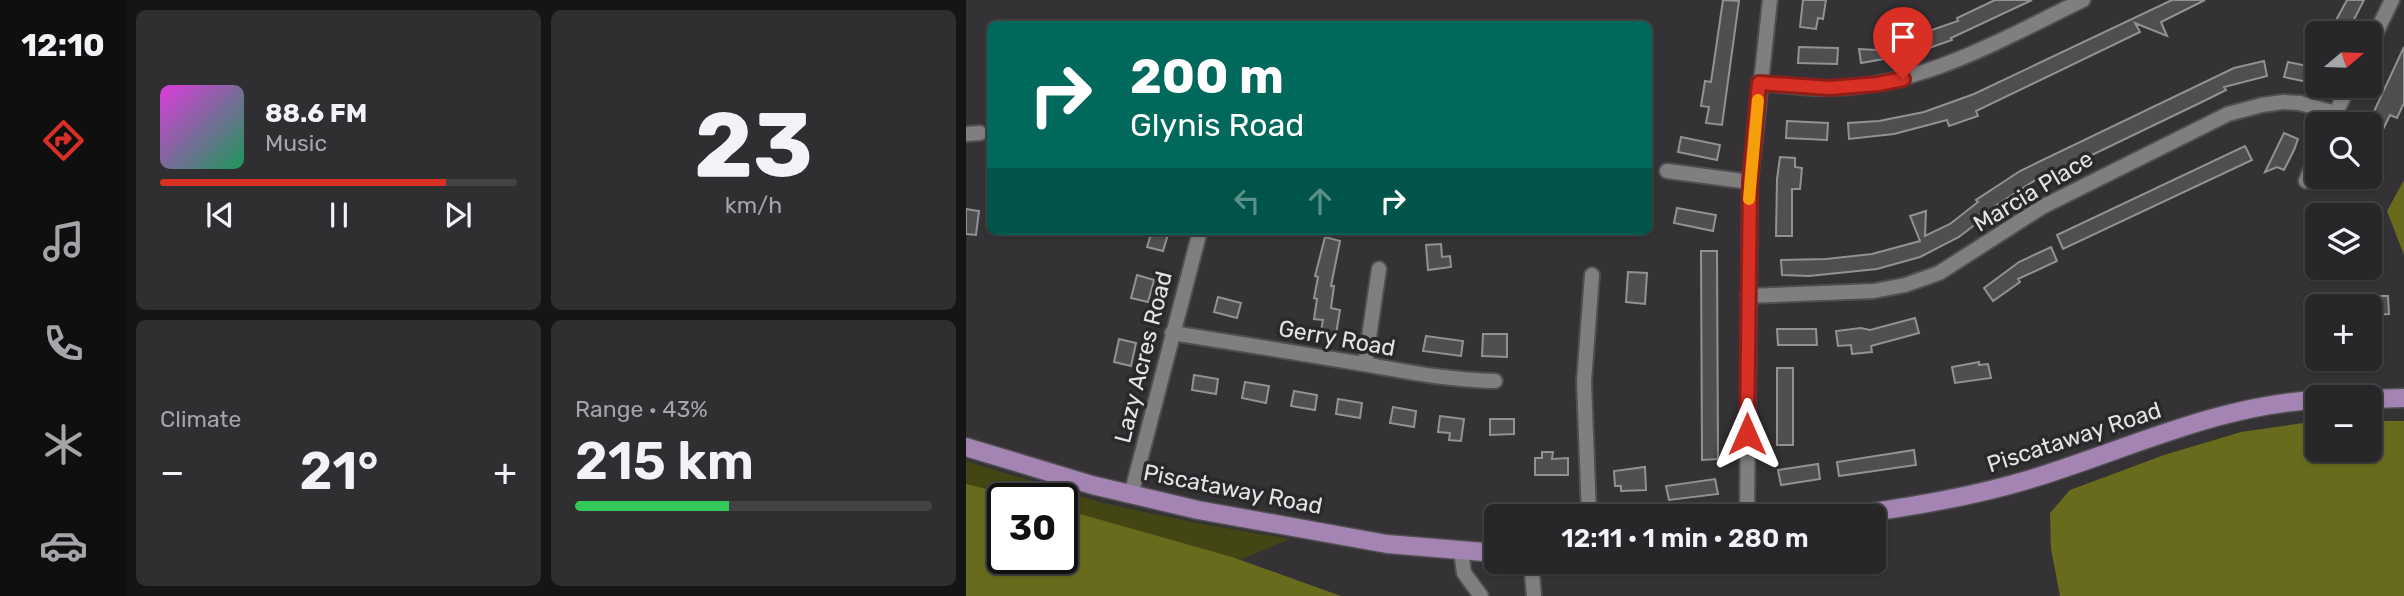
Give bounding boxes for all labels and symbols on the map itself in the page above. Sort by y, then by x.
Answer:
pin [1873,7,1933,79]
north arrow [2305,21,2382,98]
street label: Marcia Place [1968,144,2098,238]
street label: Lazy Acres Road [1108,268,1178,446]
street label: Gerry Road [1276,314,1398,362]
street label: Piscataway Road [1983,396,2165,478]
position arrow [1710,397,1784,471]
street label: Piscataway Road [1141,458,1325,520]
speed limit sign: 30 [987,483,1078,574]

